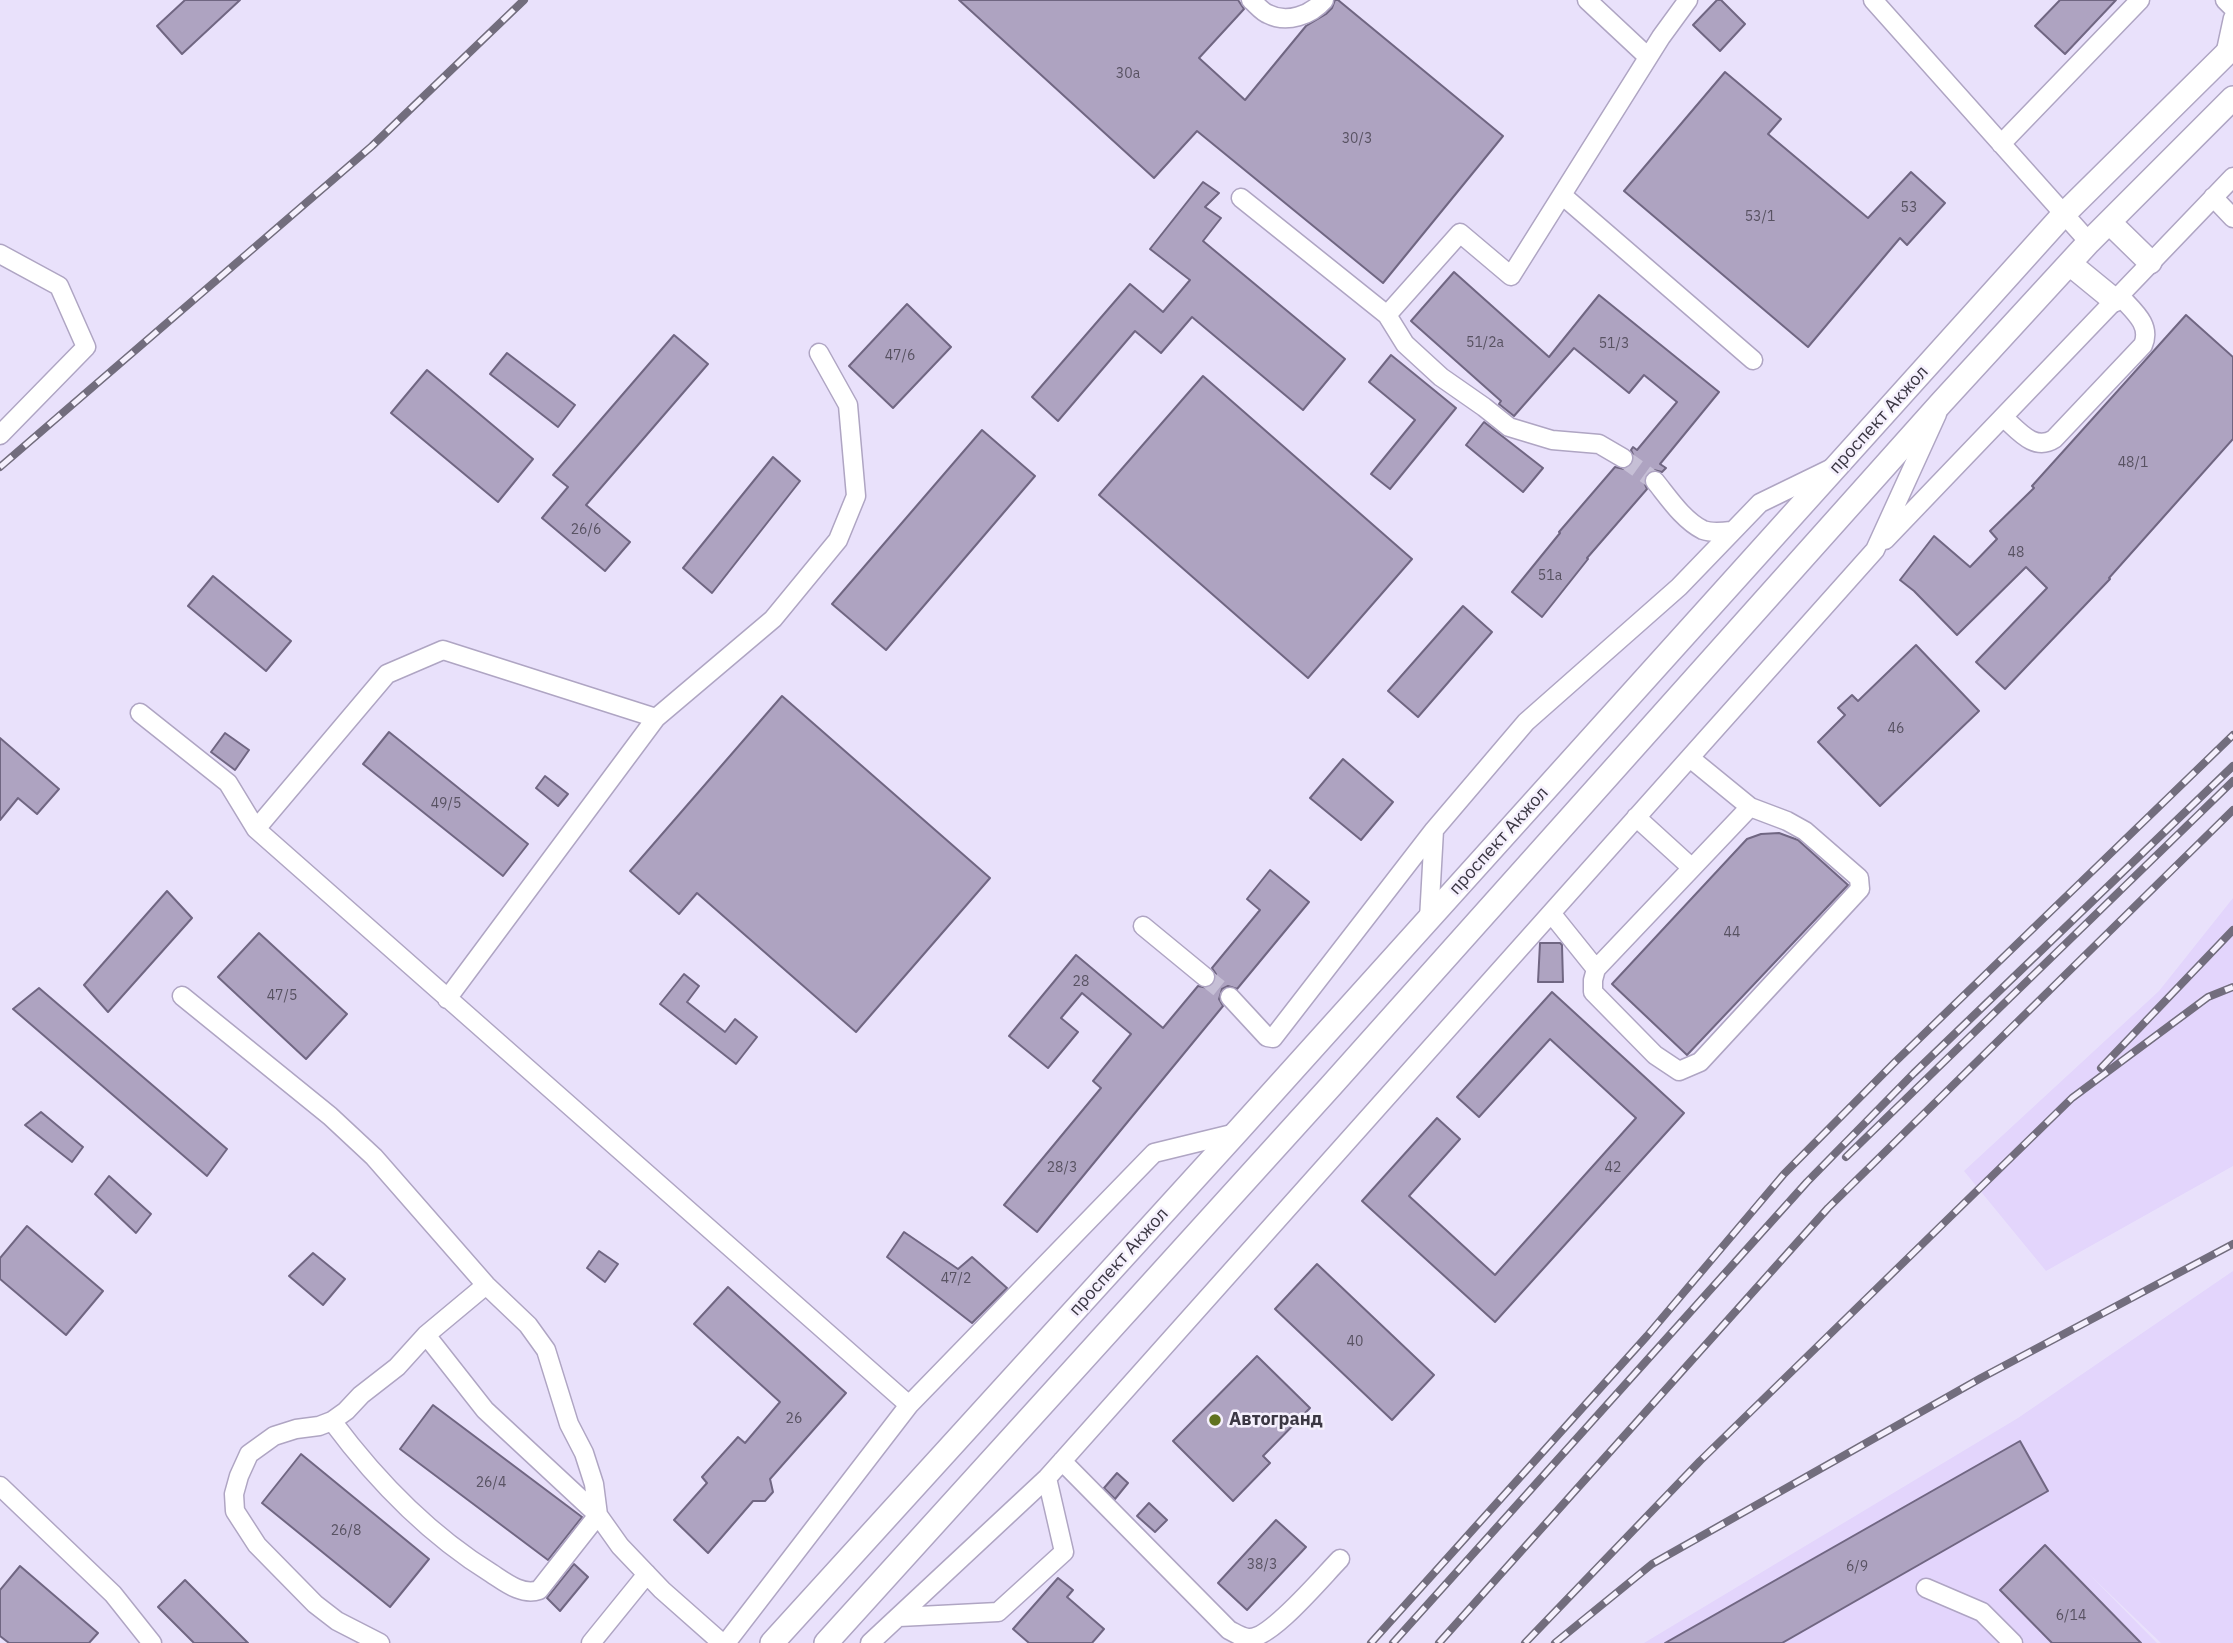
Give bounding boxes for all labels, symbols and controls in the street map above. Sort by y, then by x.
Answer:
house number: 30а [1116,66,1140,82]
house number: 30/3 [1342,131,1372,147]
house number: 53 [1901,200,1917,216]
house number: 53/1 [1745,209,1775,225]
house number: 51/2а [1466,335,1504,351]
house number: 51/3 [1599,336,1629,352]
house number: 47/6 [885,348,915,364]
street label: проспект Акжол [1825,362,1933,478]
house number: 48/1 [2118,455,2148,471]
house number: 26/6 [571,522,601,538]
house number: 48 [2008,545,2024,561]
house number: 51а [1538,568,1562,584]
house number: 46 [1888,721,1904,737]
street label: проспект Акжол [1445,783,1553,899]
house number: 49/5 [431,796,461,812]
house number: 44 [1724,925,1740,941]
house number: 28 [1073,974,1089,990]
house number: 47/5 [267,988,297,1004]
house number: 28/3 [1047,1160,1077,1176]
house number: 42 [1605,1160,1621,1176]
street label: проспект Акжол [1065,1204,1173,1320]
house number: 47/2 [941,1271,971,1287]
house number: 40 [1347,1334,1363,1350]
place label: Автогранд [1229,1409,1323,1431]
house number: 26 [786,1411,802,1427]
marker: Автогранд [1207,1412,1223,1428]
house number: 26/4 [476,1475,506,1491]
house number: 26/8 [331,1523,361,1539]
house number: 38/3 [1247,1557,1277,1573]
house number: 6/9 [1846,1559,1868,1575]
house number: 6/14 [2056,1608,2086,1624]

